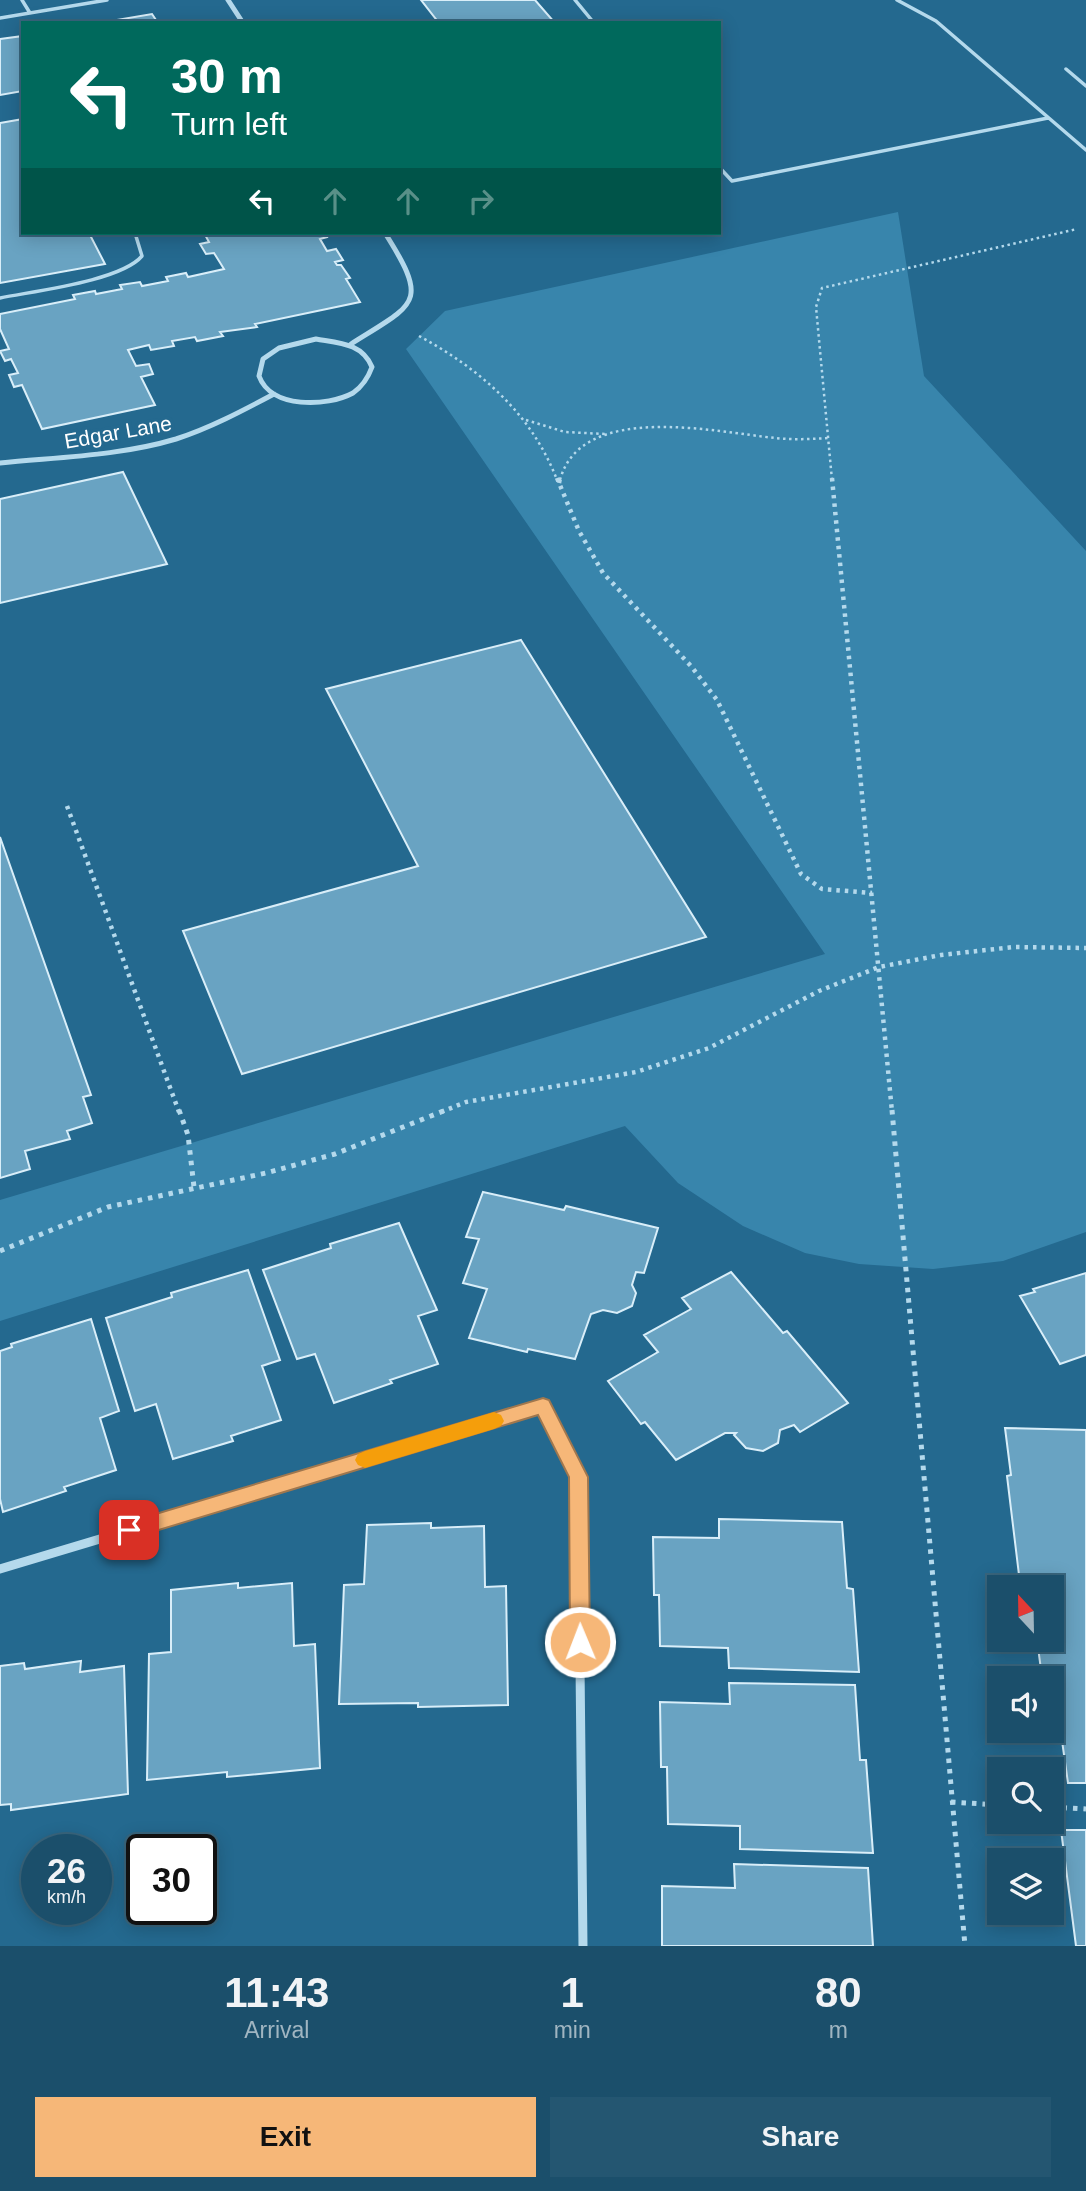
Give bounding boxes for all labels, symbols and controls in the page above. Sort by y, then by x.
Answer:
icon: left [56,49,147,140]
text: 30 m [171,49,283,103]
text: Turn left [171,106,287,142]
icon: left [243,182,281,220]
icon: ahead [316,182,354,220]
icon: ahead [389,182,427,220]
icon: right [462,182,500,220]
street label: Edgar Lane [63,411,173,453]
pin [99,1500,159,1560]
icon: arrive [110,1511,148,1549]
north arrow [987,1575,1064,1652]
map controls [987,1575,1064,1925]
position arrow [543,1605,617,1679]
button: sound [987,1666,1064,1743]
button: search [987,1757,1064,1834]
speed limit sign: 30 [126,1834,217,1925]
button: layers [987,1848,1064,1925]
text: 26 [47,1851,86,1890]
text: km/h [47,1887,86,1907]
text: 11:43 [224,1969,329,2016]
text: 1 [560,1969,584,2016]
text: 80 [815,1969,862,2016]
text: Arrival [244,2017,309,2043]
text: min [554,2017,591,2043]
text: m [829,2017,848,2043]
button: Exit [35,2097,536,2177]
button: Share [550,2097,1051,2177]

